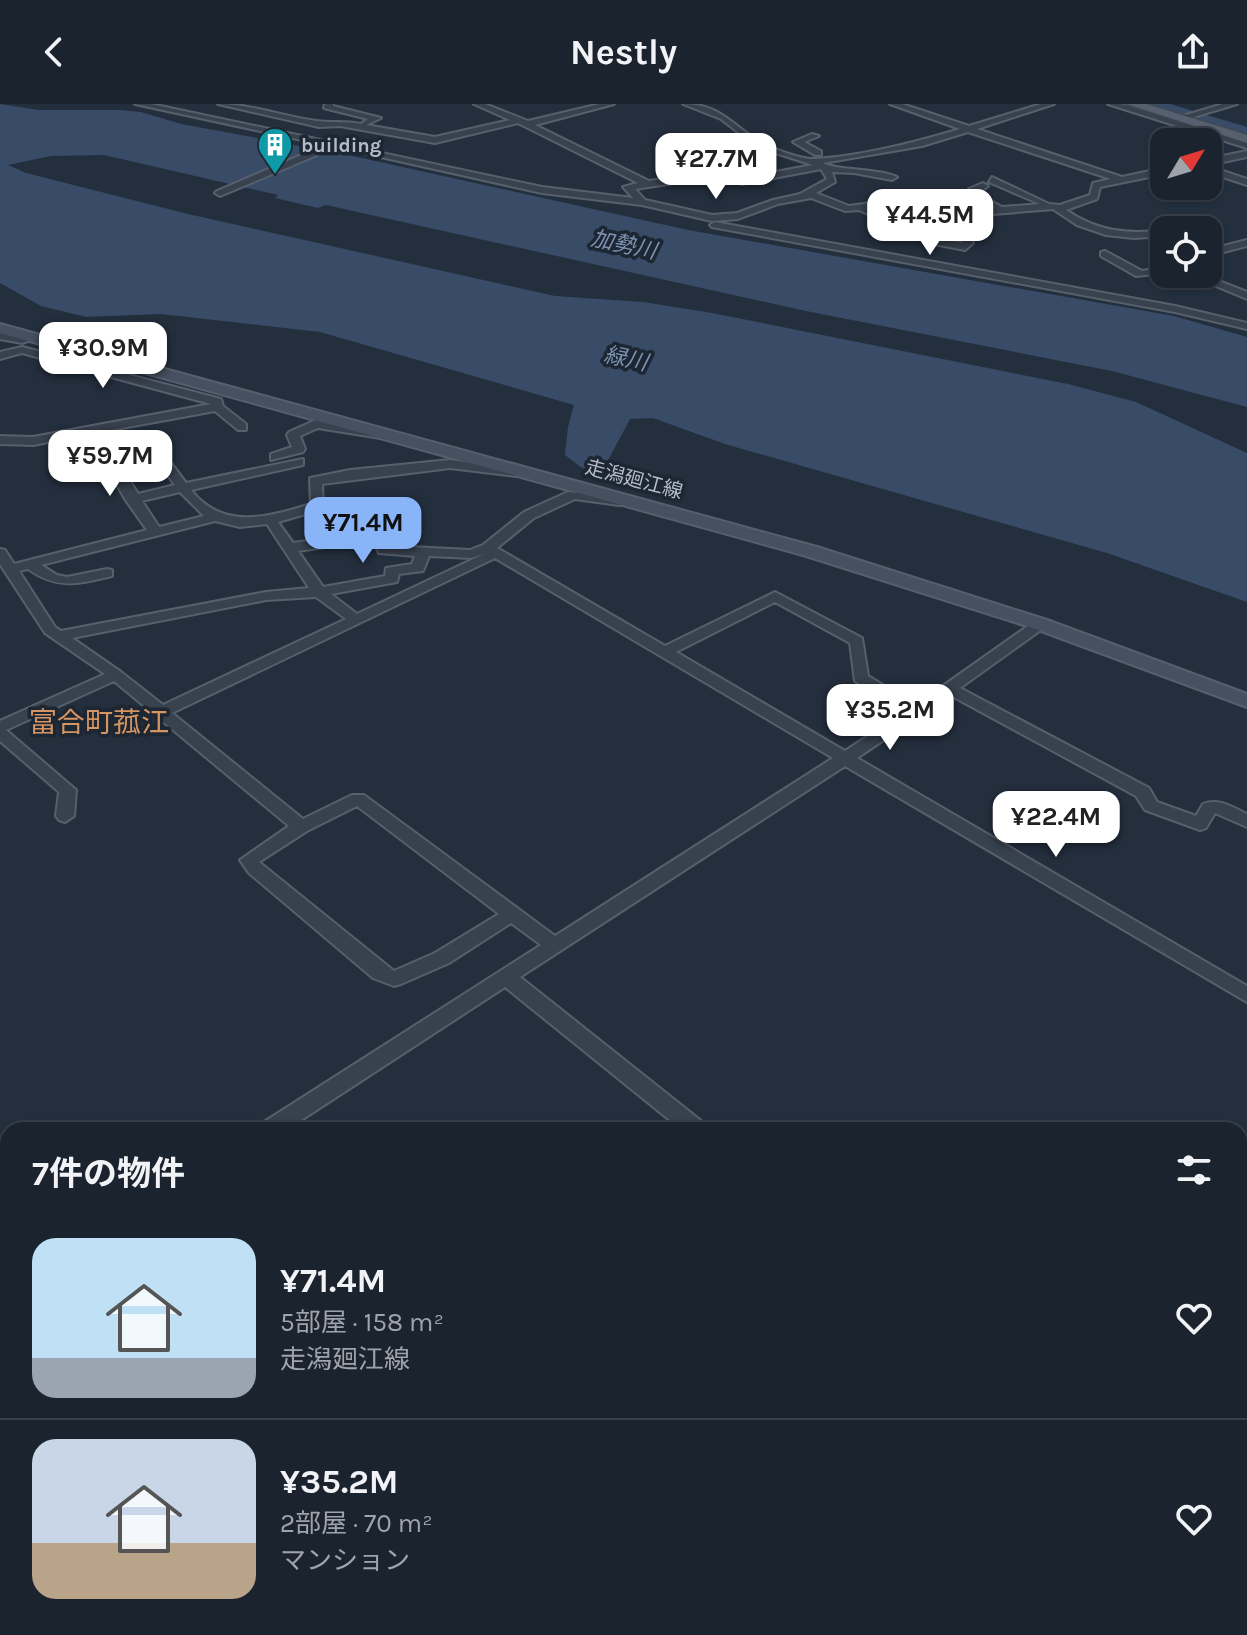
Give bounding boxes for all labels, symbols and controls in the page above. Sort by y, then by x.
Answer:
icon: back [32,30,76,74]
icon: share [1171,30,1215,74]
text: Nestly [570,31,677,73]
building icon: building [256,126,294,176]
north arrow [1150,128,1222,200]
map controls [1150,128,1222,288]
pin: ¥27.7M [651,133,781,201]
place label: building [301,134,382,157]
text: ¥27.7M [673,143,759,174]
pin: ¥44.5M [865,189,995,257]
text: ¥44.5M [885,199,975,230]
button: locate [1150,216,1222,288]
water label: 加勢川 [589,225,661,265]
pin: ¥30.9M [38,322,168,390]
text: ¥30.9M [57,332,149,363]
water label: 緑川 [602,342,652,377]
pin: ¥59.7M [45,430,175,498]
text: ¥59.7M [66,440,154,471]
street label: 走潟廻江線 [583,455,685,504]
pin: ¥71.4M [298,497,428,565]
text: ¥71.4M [322,507,404,538]
pin: ¥35.2M [825,684,955,752]
text: ¥35.2M [845,694,935,725]
district label: 富合町菰江 [29,706,169,739]
pin: ¥22.4M [991,791,1121,859]
text: ¥22.4M [1011,801,1101,832]
icon: filters [1172,1148,1216,1192]
text: 7件の物件 [32,1154,185,1194]
text: ¥71.4M [280,1261,386,1301]
icon: home [96,1270,192,1366]
icon: heart [1172,1296,1216,1340]
text: 5部屋 · 158 m² [280,1307,444,1338]
text: 走潟廻江線 [280,1344,410,1375]
text: ¥35.2M [280,1462,399,1502]
icon: home [96,1471,192,1567]
icon: heart [1172,1497,1216,1541]
text: 2部屋 · 70 m² [280,1508,433,1539]
text: マンション [280,1545,410,1576]

